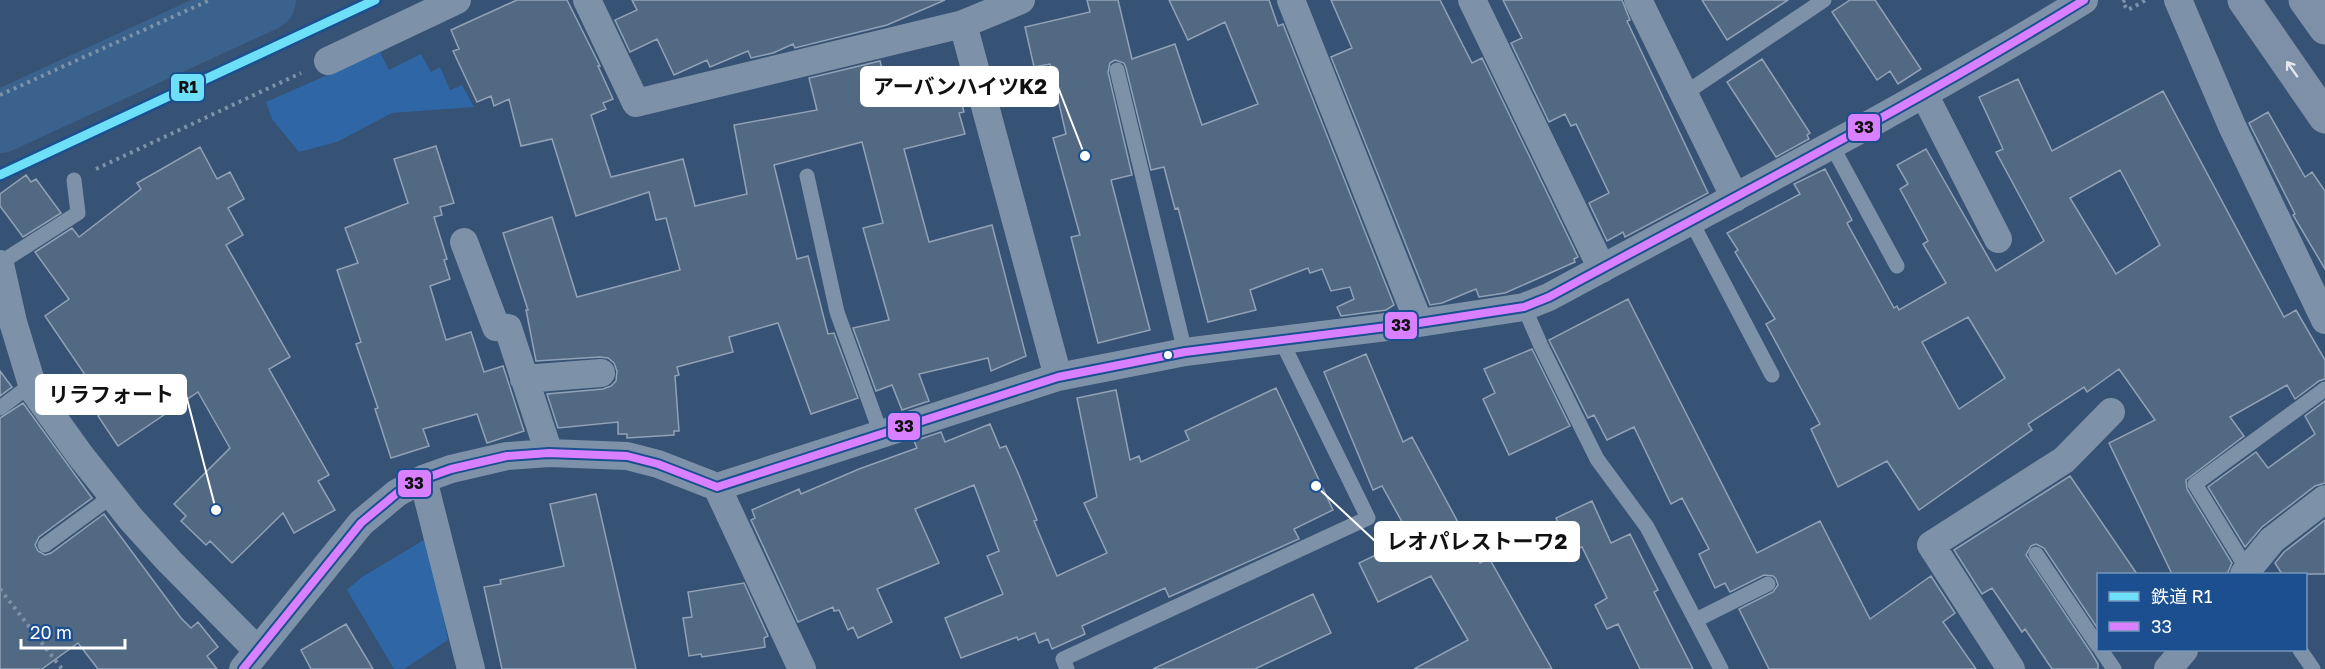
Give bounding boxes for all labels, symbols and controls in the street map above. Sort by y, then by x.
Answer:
one-way arrow [2286,62,2298,78]
callout: アーバンハイツK2 [861,67,1058,106]
line badge: R1 [170,73,205,102]
text: アーバンハイツK2 [873,73,1047,99]
text: R1 [178,77,198,97]
line badge: 33 [1847,113,1881,142]
text: 33 [1854,117,1874,137]
line badge: 33 [1384,311,1418,340]
text: 33 [1391,315,1411,335]
unlabelled marker [1162,349,1174,361]
callout: リラフォート [36,375,186,414]
text: リラフォート [48,381,174,407]
line badge: 33 [887,412,921,441]
text: 33 [894,416,914,436]
line badge: 33 [397,469,432,498]
text: 33 [404,473,424,493]
callout: レオパレストーワ2 [1375,522,1579,561]
text: レオパレストーワ2 [1387,528,1568,554]
legend [2097,573,2307,651]
text: 鉄道 R1 [2151,585,2213,607]
scale bar [21,612,124,650]
text: 33 [2151,615,2172,637]
text: 20 m [30,621,72,643]

